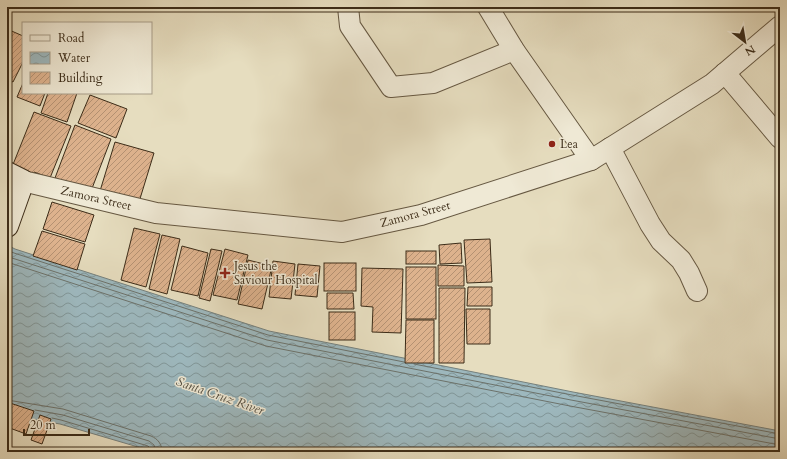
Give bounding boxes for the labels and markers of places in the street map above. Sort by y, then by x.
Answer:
place label: Lea [560,136,579,152]
marker: Lea [547,139,557,149]
place label: Jesus the Saviour Hospital [232,258,318,288]
marker: Jesus the Saviour Hospital [219,267,231,279]

